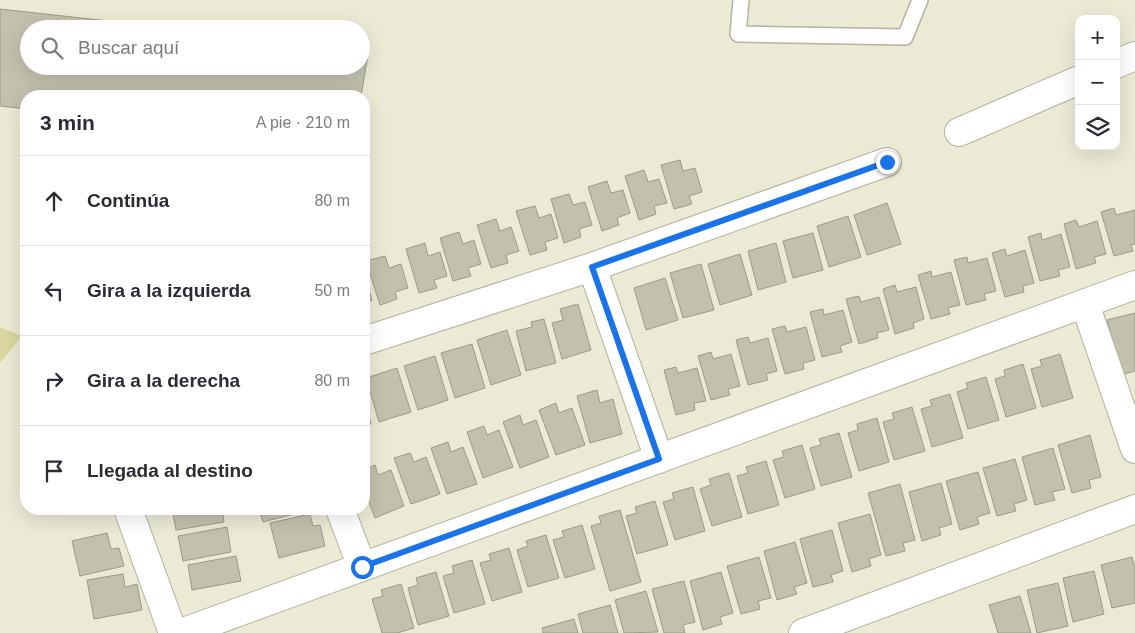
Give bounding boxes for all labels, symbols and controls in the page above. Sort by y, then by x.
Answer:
map controls [1075,15,1120,150]
button: + [1075,15,1120,60]
search box [20,20,370,75]
icon: search [38,34,66,62]
text: Buscar aquí [78,37,179,58]
button: − [1075,60,1120,105]
button: layers [1075,105,1120,150]
text: 3 min [40,111,95,134]
text: A pie · 210 m [256,114,350,131]
route end [876,151,899,174]
icon: ahead [40,187,68,215]
text: Continúa [87,190,169,211]
text: 80 m [314,192,350,209]
icon: left [40,277,68,305]
text: Gira a la izquierda [87,280,251,301]
text: 50 m [314,282,350,299]
icon: right [40,367,68,395]
text: Gira a la derecha [87,370,240,391]
text: 80 m [314,372,350,389]
icon: arrive [40,457,68,485]
text: Llegada al destino [87,460,253,481]
route start [351,556,374,579]

